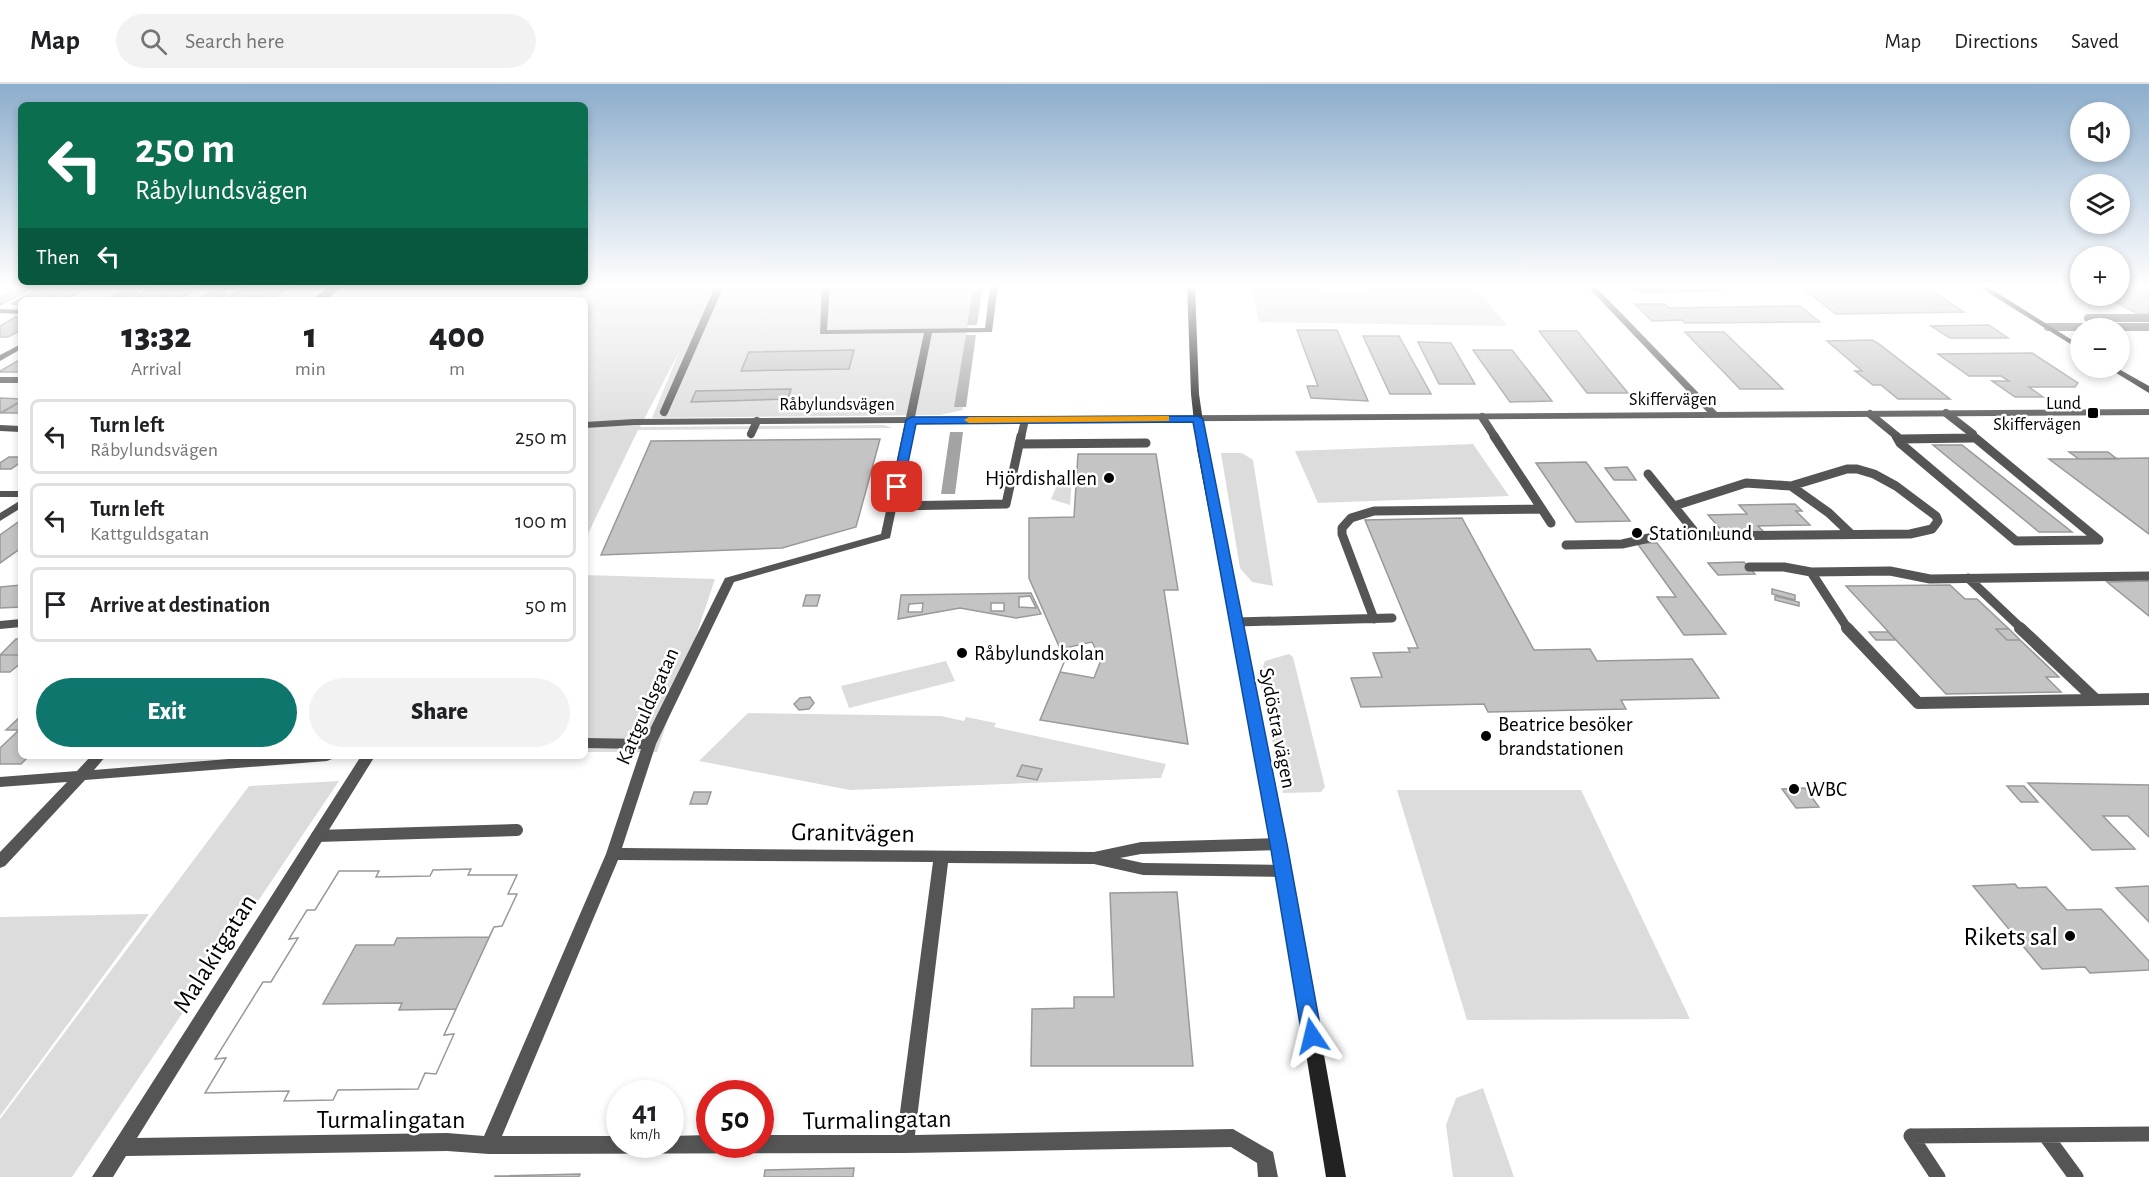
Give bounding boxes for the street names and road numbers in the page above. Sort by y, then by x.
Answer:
street label: Skiffervägen [1629,391,1717,409]
street label: Råbylundsvägen [779,396,895,414]
street label: Kattguldsgatan [612,645,683,768]
street label: Sydöstra vägen [1256,666,1300,790]
street label: Granitvägen [791,819,915,847]
street label: Malakitgatan [168,890,261,1017]
street label: Turmalingatan [802,1106,952,1134]
street label: Turmalingatan [317,1107,465,1133]

